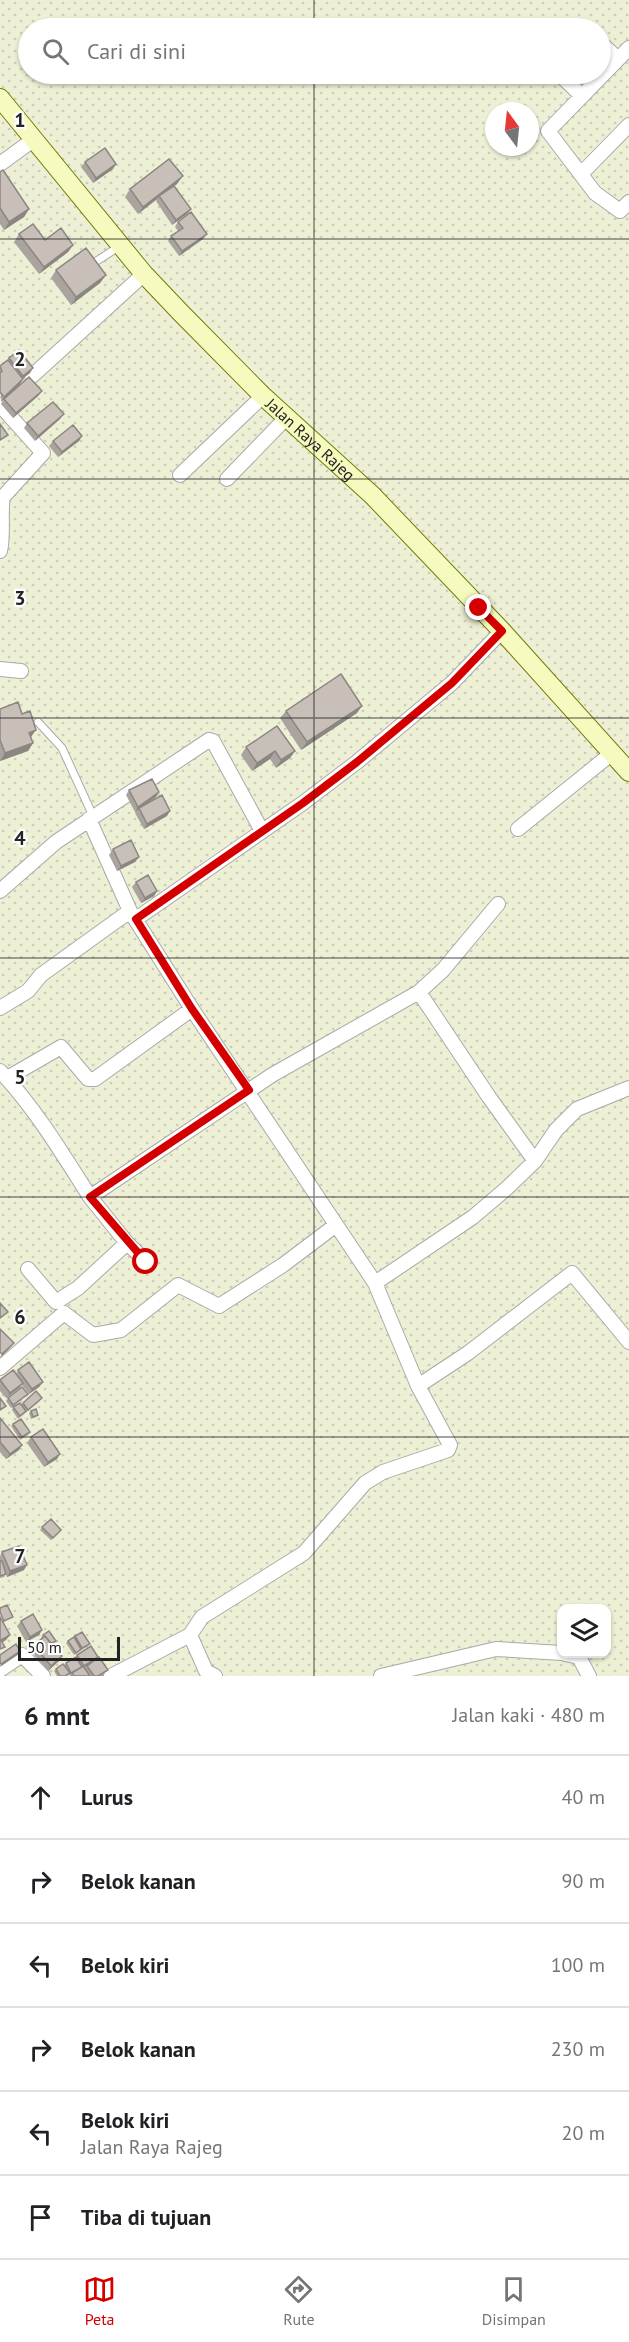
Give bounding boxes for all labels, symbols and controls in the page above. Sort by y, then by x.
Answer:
search box [18,18,611,84]
icon: search [39,35,72,68]
text: Cari di sini [87,37,186,65]
north arrow [485,102,539,156]
text: 1 [14,107,26,133]
text: 2 [14,346,26,372]
street label: Jalan Raya Rajeg [261,393,359,485]
text: 3 [14,585,26,611]
route end [465,594,491,620]
text: 4 [14,825,26,851]
text: 5 [14,1064,26,1090]
route start [132,1248,158,1274]
text: 6 [14,1304,26,1330]
text: 7 [14,1543,26,1569]
map controls [557,1604,611,1658]
button: layers [557,1604,611,1658]
scale bar [18,1634,120,1662]
text: 50 m [27,1637,62,1657]
text: 6 mnt [24,1699,90,1732]
text: Jalan kaki · 480 m [452,1702,605,1728]
icon: ahead [24,1781,57,1814]
text: Lurus [81,1783,133,1811]
text: 40 m [562,1784,605,1810]
icon: right [24,1865,57,1898]
text: Belok kanan [81,1867,196,1895]
text: 90 m [562,1868,605,1894]
icon: left [24,1949,57,1982]
text: Belok kiri [81,1951,170,1979]
text: 100 m [551,1952,605,1978]
icon: right [24,2033,57,2066]
text: Belok kanan [81,2035,196,2063]
text: 230 m [551,2036,605,2062]
text: Belok kiri [81,2106,170,2134]
icon: left [24,2117,57,2150]
text: 20 m [562,2120,605,2146]
text: Jalan Raya Rajeg [81,2134,223,2160]
icon: arrive [24,2201,57,2234]
text: Tiba di tujuan [81,2203,211,2231]
tab: Peta [83,2273,116,2329]
tab: Rute [282,2273,315,2329]
tab: Disimpan [482,2273,546,2329]

